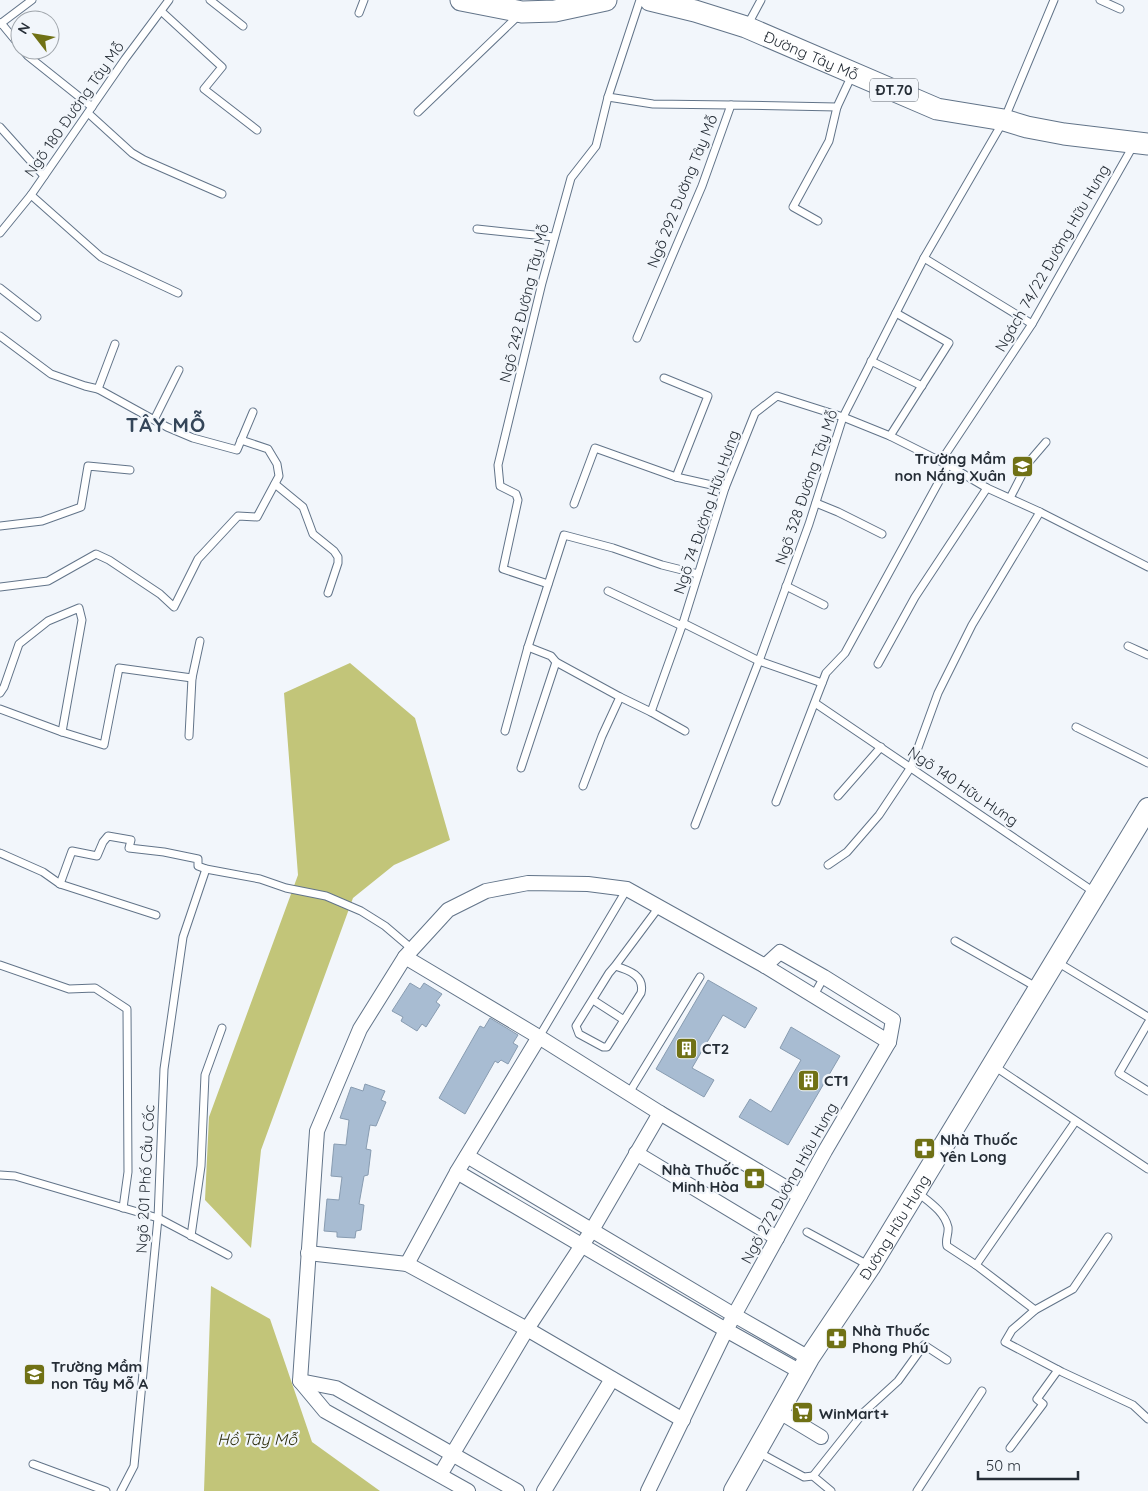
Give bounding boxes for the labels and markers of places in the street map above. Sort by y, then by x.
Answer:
place label: Trường Mầm non Nắng Xuân [895,449,1006,485]
school or university icon: Trường Mầm non Nắng Xuân [1010,455,1034,479]
building icon: CT2 [674,1036,698,1060]
place label: CT2 [702,1039,729,1058]
building icon: CT1 [796,1068,820,1092]
place label: CT1 [824,1071,849,1090]
place label: Nhà Thuốc Yên Long [940,1130,1018,1166]
pharmacy icon: Nhà Thuốc Yên Long [912,1136,936,1160]
place label: Nhà Thuốc Minh Hòa [661,1160,739,1196]
pharmacy icon: Nhà Thuốc Minh Hòa [743,1166,767,1190]
place label: Nhà Thuốc Phong Phú [852,1321,930,1357]
pharmacy icon: Nhà Thuốc Phong Phú [824,1327,848,1351]
place label: Trường Mầm non Tây Mỗ A [51,1357,149,1393]
school or university icon: Trường Mầm non Tây Mỗ A [23,1363,47,1387]
supermarket icon: WinMart+ [791,1401,815,1425]
place label: WinMart+ [819,1404,889,1423]

